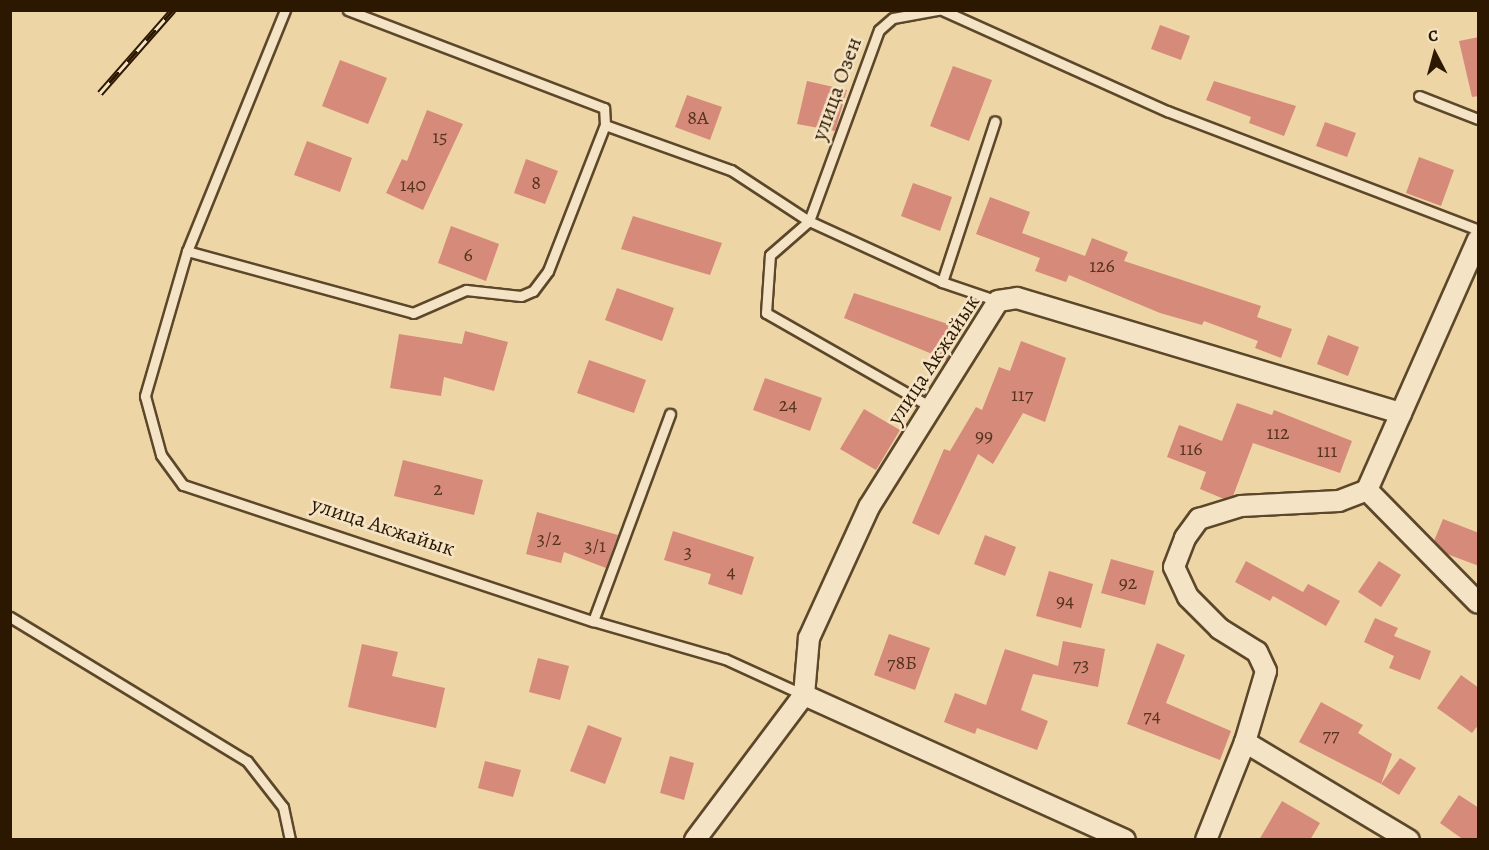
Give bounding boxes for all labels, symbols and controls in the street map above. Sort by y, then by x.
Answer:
north arrow [1405,24,1465,84]
text: С [1427,25,1439,48]
street label: улица Озен [806,34,868,144]
house number: 8А [687,105,709,129]
house number: 15 [432,124,448,148]
house number: 8 [531,170,541,194]
house number: 140 [400,172,426,196]
house number: 6 [463,242,473,266]
house number: 126 [1089,253,1115,277]
street label: улица Акжайык [882,290,986,430]
house number: 117 [1011,382,1033,406]
house number: 24 [779,392,797,416]
house number: 112 [1266,420,1290,444]
house number: 99 [975,423,993,447]
house number: 116 [1180,436,1202,460]
house number: 111 [1317,438,1337,462]
house number: 2 [433,476,443,500]
street label: улица Акжайык [308,491,458,563]
house number: 3/2 [537,526,561,550]
house number: 3/1 [584,533,606,557]
house number: 3 [684,539,692,563]
house number: 4 [726,559,736,583]
house number: 92 [1119,570,1137,594]
house number: 94 [1056,588,1074,612]
house number: 78Б [887,650,917,674]
house number: 73 [1073,652,1089,676]
house number: 74 [1143,703,1161,727]
house number: 77 [1323,722,1339,746]

